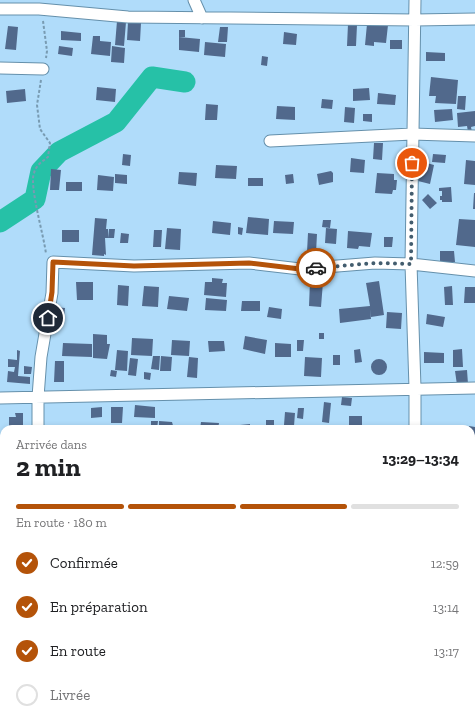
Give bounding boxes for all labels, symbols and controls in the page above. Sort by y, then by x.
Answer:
pin [395,146,429,180]
icon: bag [401,152,423,174]
courier [296,248,336,288]
icon: car [305,257,327,279]
pin [31,301,65,335]
icon: home [37,307,59,329]
text: Arrivée dans [16,437,87,452]
text: 13:29–13:34 [382,450,459,468]
text: 2 min [16,451,81,483]
text: En route · 180 m [16,515,107,530]
icon: check [16,552,38,574]
text: Confirmée [50,554,118,572]
text: 12:59 [431,556,459,571]
icon: check [16,596,38,618]
text: En préparation [50,598,148,616]
text: 13:14 [433,600,459,615]
icon: check [16,640,38,662]
text: En route [50,642,106,660]
text: 13:17 [434,644,459,659]
text: Livrée [50,686,90,704]

